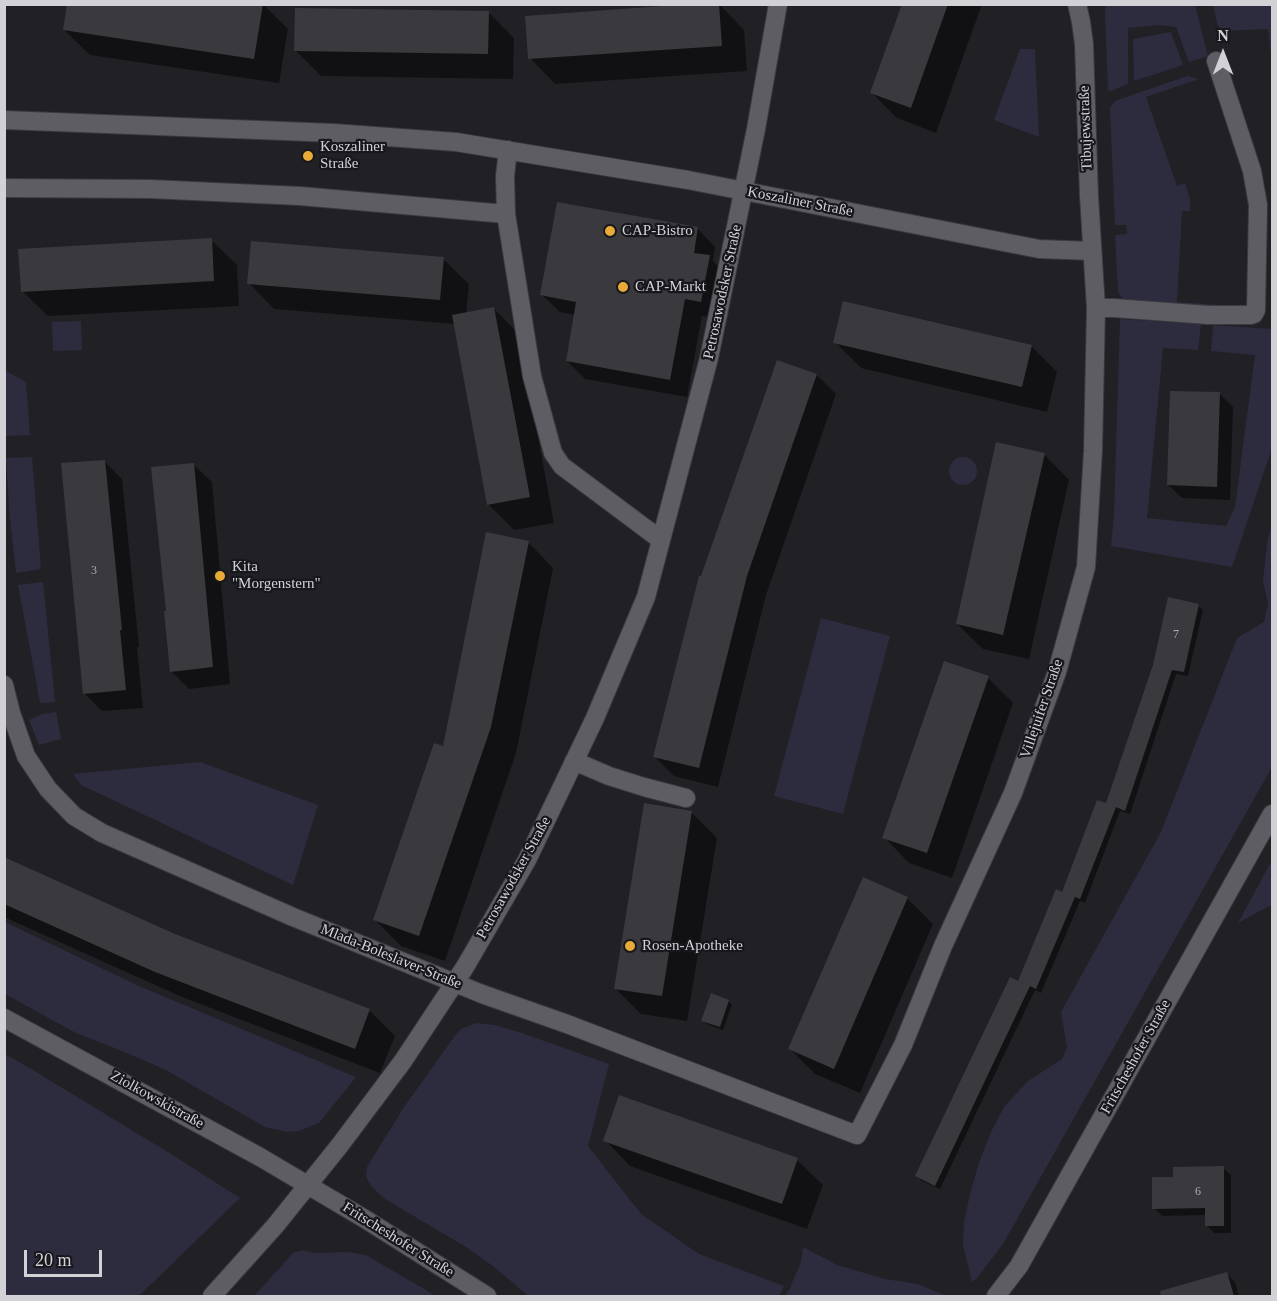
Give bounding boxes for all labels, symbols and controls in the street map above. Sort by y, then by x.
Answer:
north arrow [1193,24,1253,84]
text: N [1217,27,1229,44]
street label: Tibujewstraße [1076,85,1096,171]
place label: Koszaliner Straße [320,138,385,173]
marker: Koszaliner Straße [301,149,315,163]
street label: Koszaliner Straße [746,183,854,221]
place label: CAP-Bistro [622,222,693,240]
street label: Petrosawodsker Straße [700,223,746,361]
marker: CAP-Bistro [603,224,617,238]
place label: CAP-Markt [635,278,706,296]
marker: CAP-Markt [616,280,630,294]
place label: Kita "Morgenstern" [232,558,321,593]
house number: 3 [91,564,97,578]
marker: Kita "Morgenstern" [213,569,227,583]
house number: 7 [1173,628,1179,642]
street label: Villejuifer Straße [1017,657,1067,761]
street label: Petrosawodsker Straße [473,814,555,942]
street label: Mlada-Boleslaver-Straße [318,920,464,994]
place label: Rosen-Apotheke [642,937,743,955]
marker: Rosen-Apotheke [623,939,637,953]
street label: Fritscheshofer Straße [1097,997,1175,1117]
street label: Ziolkowskistraße [107,1067,207,1133]
house number: 6 [1195,1185,1201,1199]
street label: Fritscheshofer Straße [339,1198,457,1282]
scale bar [27,1238,105,1276]
text: 20 m [35,1250,72,1270]

